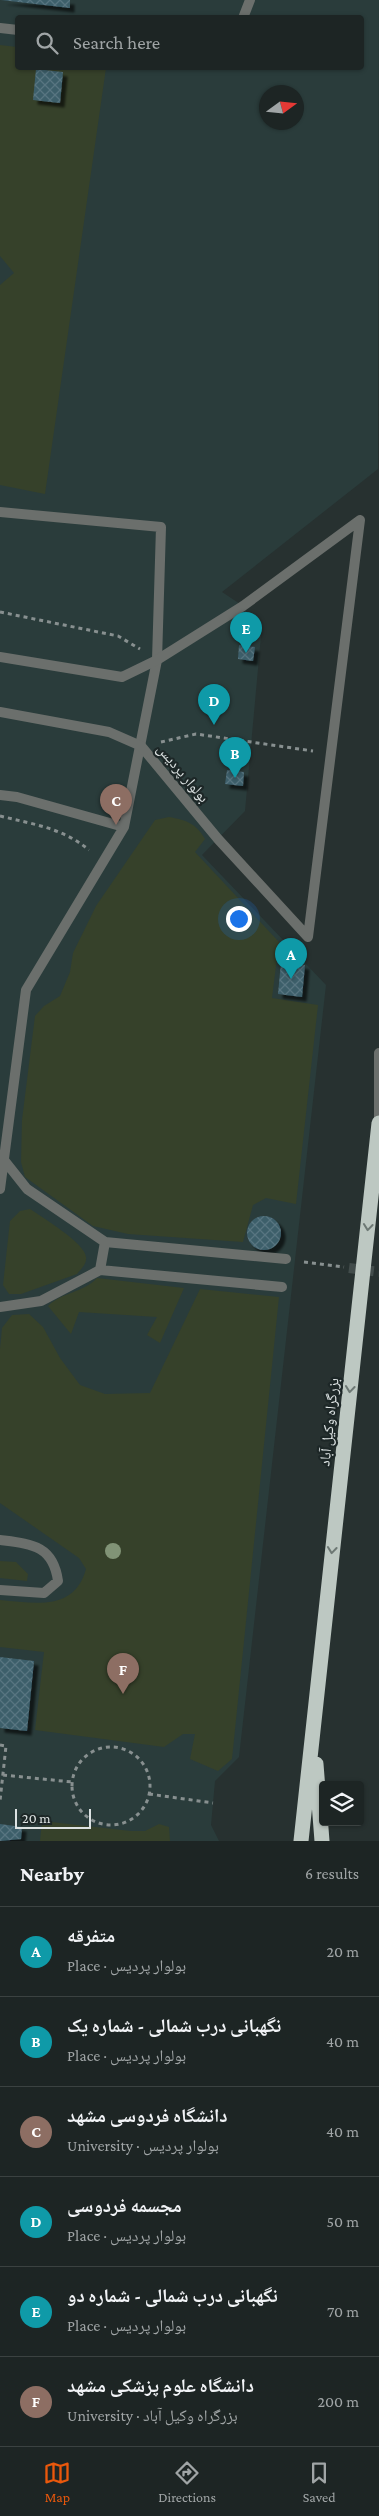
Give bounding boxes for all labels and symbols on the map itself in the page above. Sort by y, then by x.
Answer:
north arrow [259,85,304,130]
pin: E [230,612,262,653]
pin: D [198,684,230,725]
pin: B [219,737,251,778]
street label: بولوار پردیس [152,741,212,807]
pin: C [100,784,132,825]
your location [226,906,252,932]
pin: A [275,938,307,979]
one-way arrow [363,1223,374,1231]
street label: بزرگراه وکیل آباد [316,1377,344,1467]
one-way arrow [345,1385,356,1393]
one-way arrow [327,1546,338,1554]
pin: F [107,1653,139,1694]
scale bar [15,1806,91,1829]

